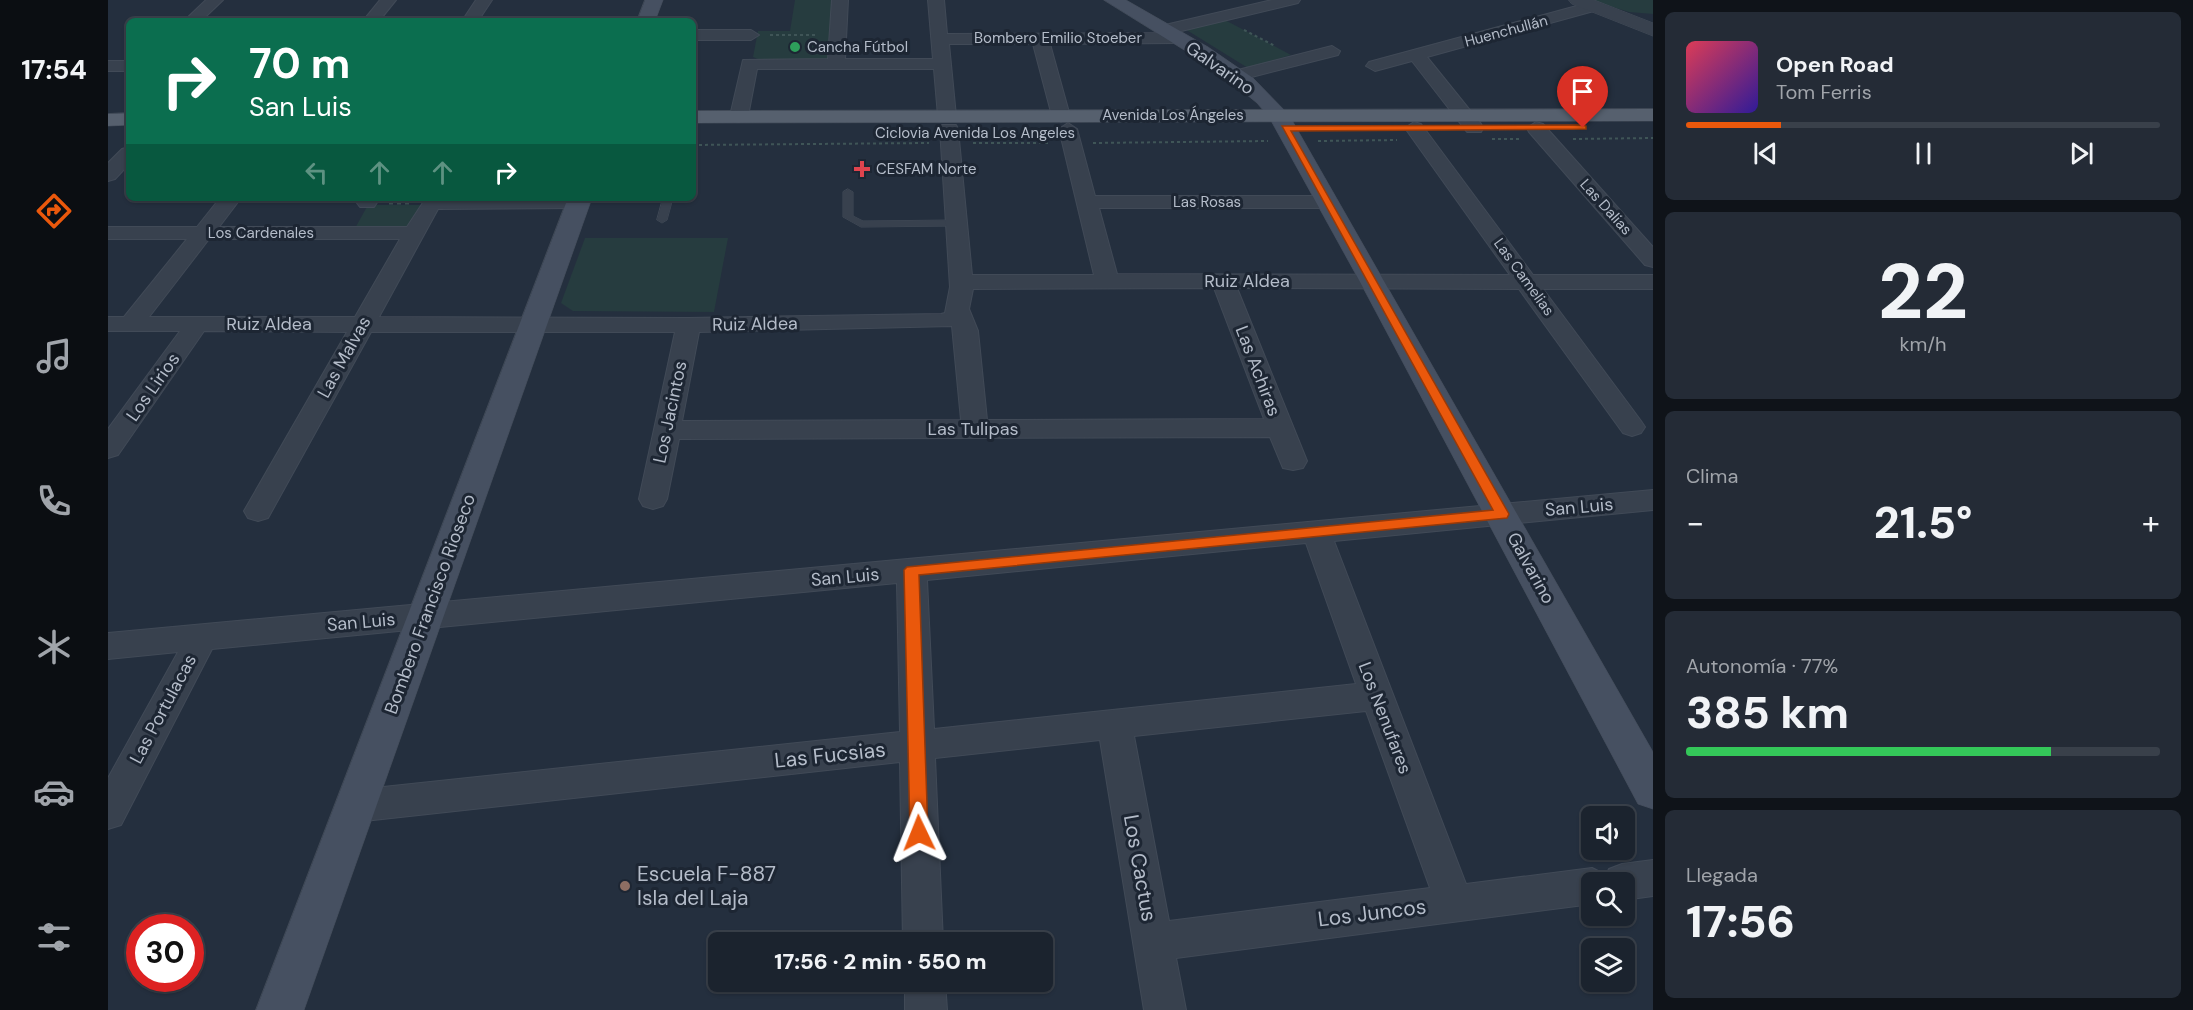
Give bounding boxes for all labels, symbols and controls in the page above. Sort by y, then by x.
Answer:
street label: Huenchullán [1462,10,1550,52]
street label: Bombero Emilio Stoeber [974,28,1142,48]
text: 70 m [249,36,350,91]
street label: Galvarino [1181,36,1259,100]
place label: Cancha Fútbol [807,37,908,57]
marker: Cancha Fútbol [788,40,802,54]
icon: right [150,42,228,120]
text: Open Road [1776,50,1894,79]
text: 17:54 [21,52,87,87]
pin [1557,66,1608,128]
icon: arrive [1566,75,1599,108]
text: Tom Ferris [1776,79,1872,105]
text: San Luis [249,89,352,124]
street label: Avenida Los Ángeles [1102,105,1244,125]
street label: Ciclovia Avenida Los Angeles [875,123,1075,143]
icon: previous [1749,137,1782,170]
icon: pause [1907,137,1940,170]
icon: next [2065,137,2098,170]
icon: left [300,156,333,189]
icon: ahead [363,156,396,189]
icon: ahead [426,156,459,189]
icon: right [489,156,522,189]
place label: CESFAM Norte [876,159,976,179]
marker: CESFAM Norte [853,160,871,178]
street label: Las Dalias [1576,175,1636,239]
icon: directions [33,190,75,232]
street label: Las Rosas [1173,192,1241,212]
street label: Los Cardenales [208,223,314,243]
street label: Las Camelias [1489,234,1559,320]
text: 22 [1878,241,1968,342]
street label: Ruiz Aldea [1204,269,1290,293]
street label: Ruiz Aldea [712,311,798,337]
street label: Ruiz Aldea [226,312,312,336]
street label: Las Malvas [312,312,376,402]
street label: Las Achiras [1230,322,1286,420]
text: km/h [1899,331,1947,357]
icon: music [33,335,75,377]
street label: Los Lirios [121,348,185,426]
street label: Los Jacintos [647,359,693,465]
street label: Las Tulipas [927,417,1019,441]
text: Clima [1686,463,1738,489]
icon: phone [33,480,75,522]
street label: Bombero Francisco Rioseco [379,491,481,717]
street label: San Luis [1544,492,1614,522]
text: 21.5° [1874,493,1972,552]
text: − [1686,501,1704,544]
text: + [2142,501,2160,544]
street label: Galvarino [1502,528,1560,608]
street label: San Luis [810,562,880,592]
street label: San Luis [326,607,396,637]
icon: climate [33,626,75,668]
street label: Las Portulacas [124,650,202,768]
text: Autonomía · 77% [1686,653,1838,679]
street label: Los Nenufares [1353,659,1417,777]
text: 385 km [1686,683,1849,742]
street label: Las Fucsias [773,735,887,775]
icon: car [33,771,75,813]
position arrow [887,801,951,865]
map controls [1581,806,1635,992]
button: sound [1581,806,1635,860]
street label: Los Cactus [1117,812,1163,924]
place label: Escuela F-887 Isla del Laja [637,860,776,912]
text: Llegada [1686,862,1758,888]
button: search [1581,872,1635,926]
marker: Escuela F-887 Isla del Laja [618,879,632,893]
street label: Los Juncos [1316,892,1428,934]
text: 17:56 [1686,892,1795,951]
speed limit sign: 30 [126,914,204,992]
icon: filters [33,916,75,958]
button: layers [1581,938,1635,992]
text: 17:56 · 2 min · 550 m [774,947,987,976]

